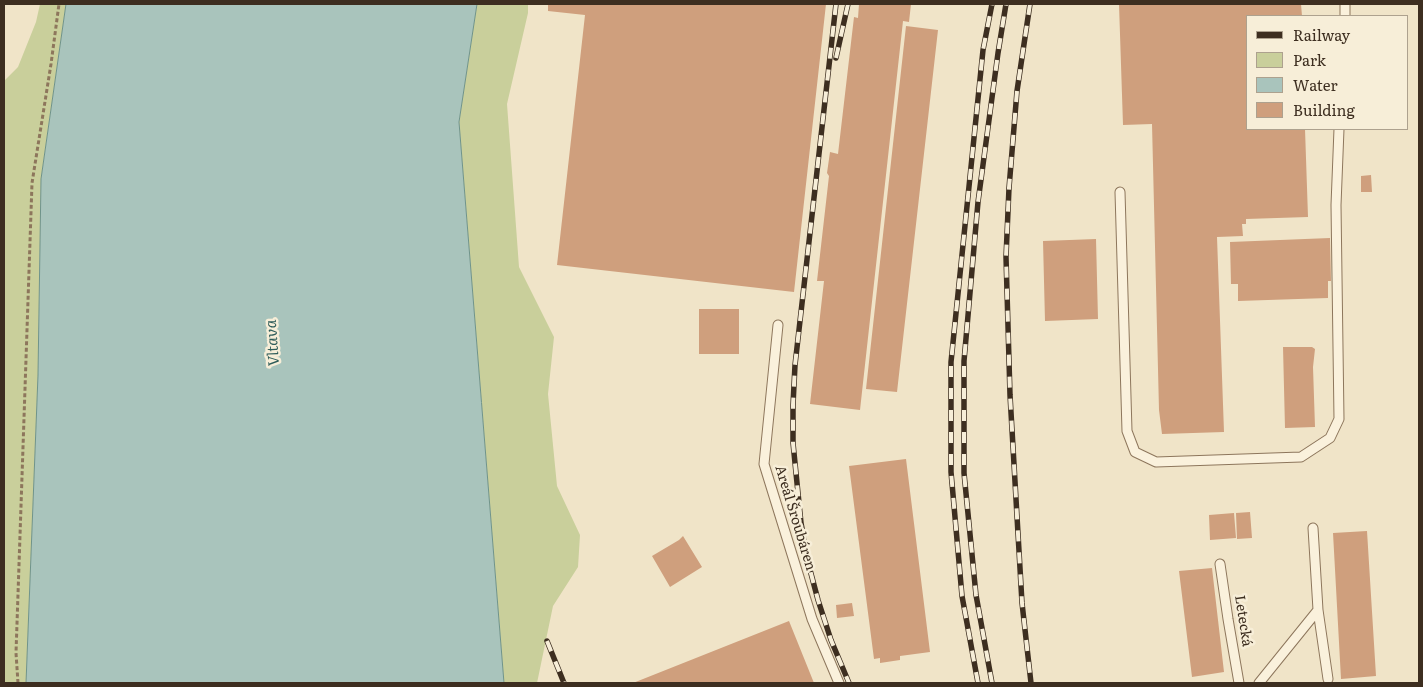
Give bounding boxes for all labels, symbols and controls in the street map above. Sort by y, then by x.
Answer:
legend [1246,15,1408,130]
text: Railway [1293,23,1350,46]
text: Park [1293,48,1326,71]
text: Water [1293,73,1338,96]
text: Building [1293,98,1355,121]
water label: Vltava [262,319,284,367]
street label: Areál Šroubáren [771,463,819,573]
street label: Letecká [1231,594,1255,648]

